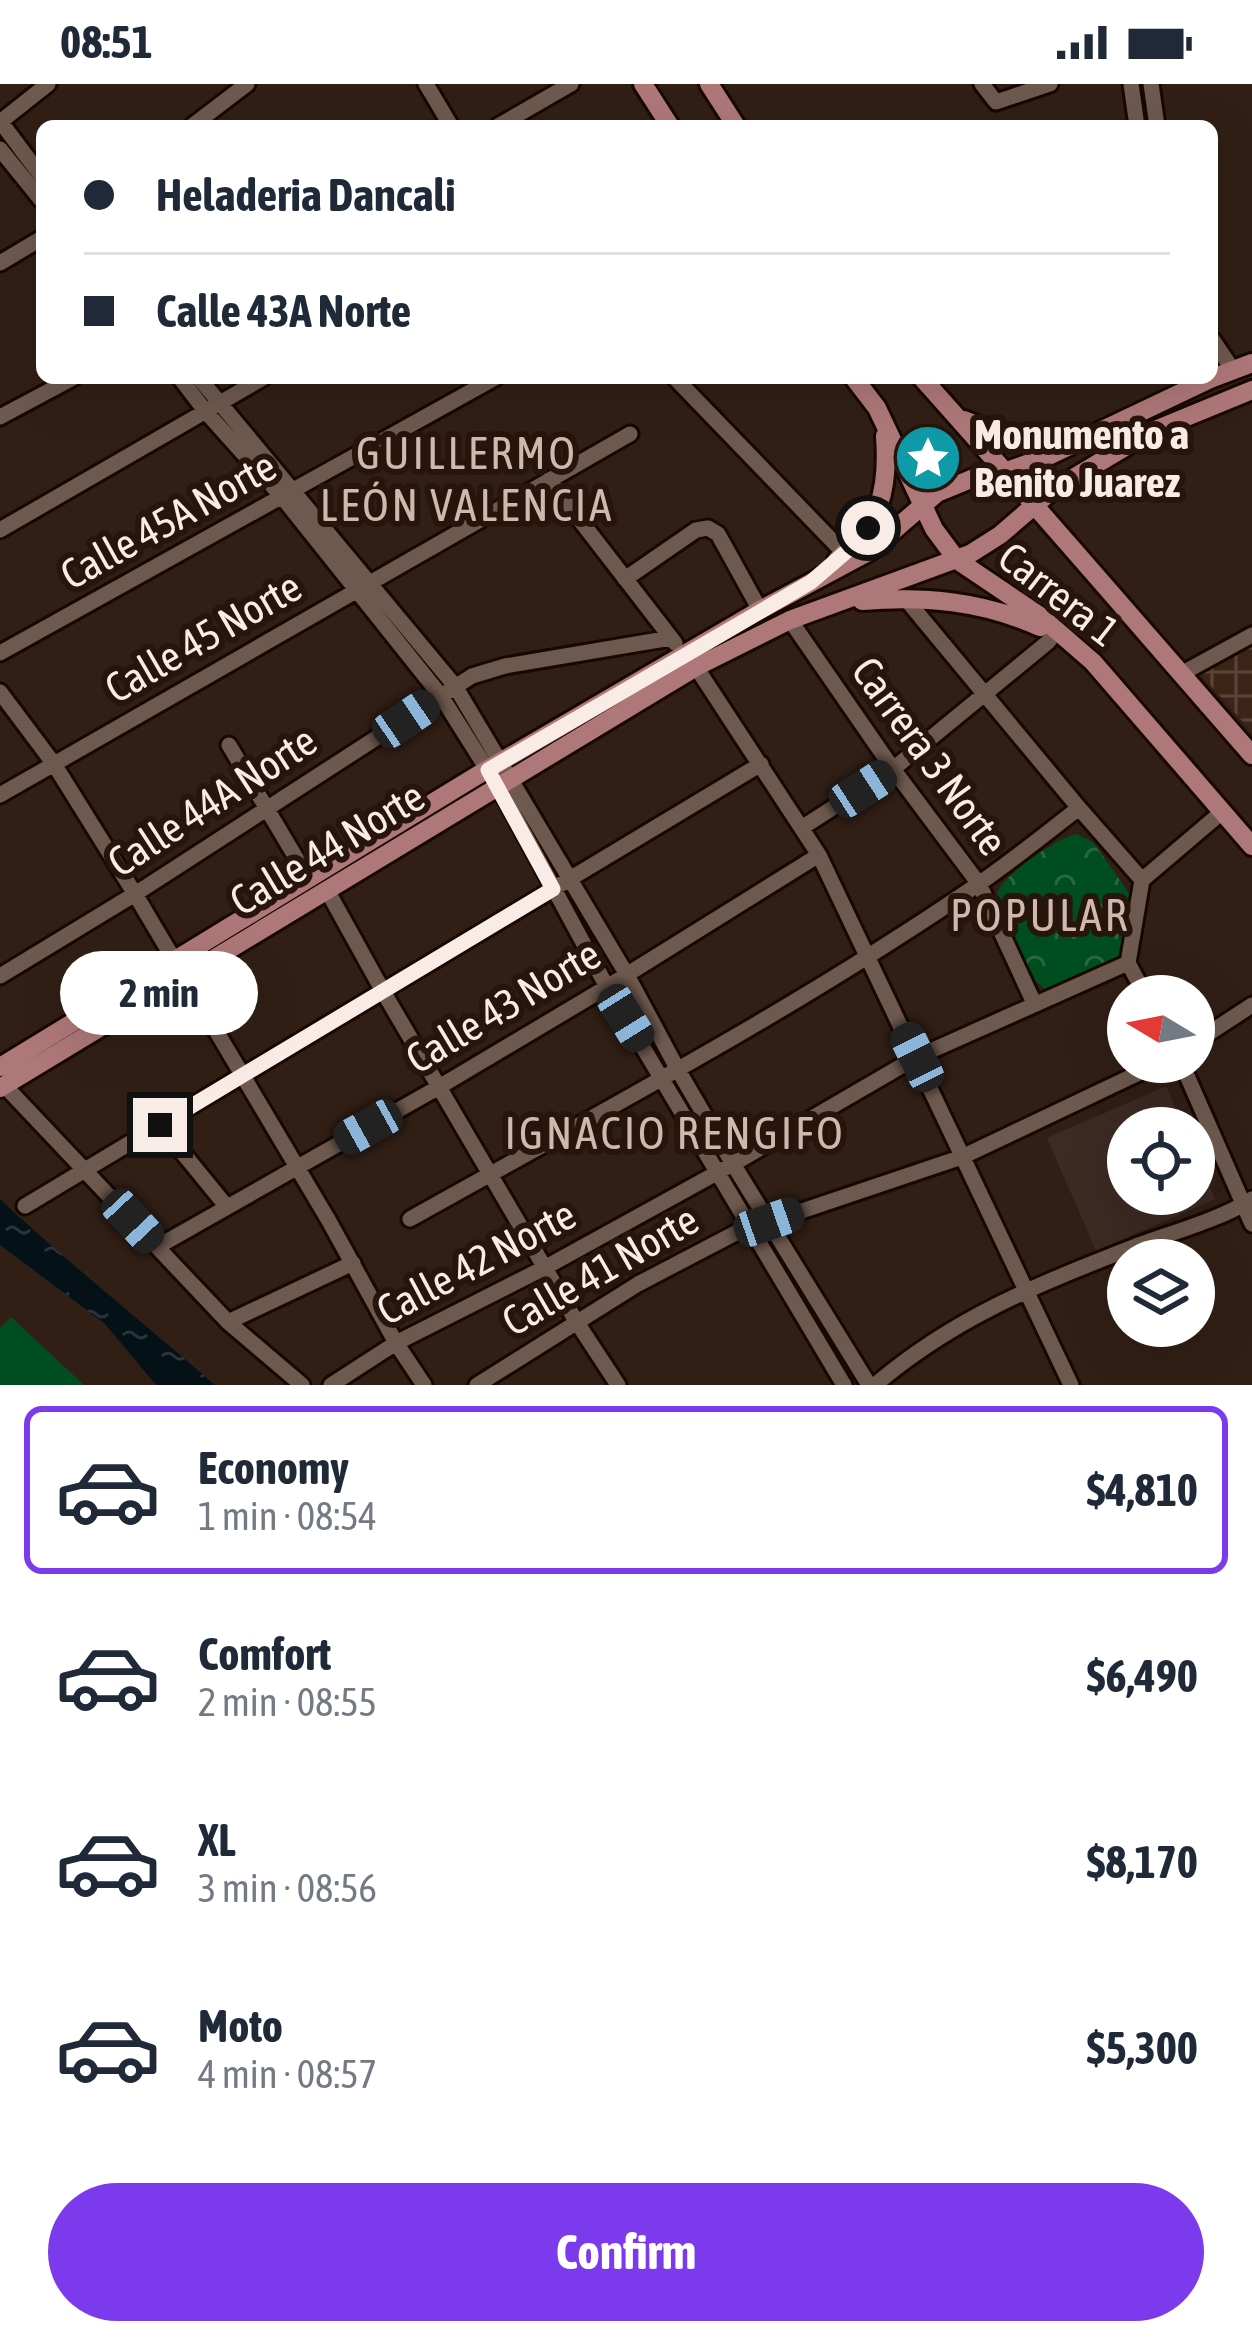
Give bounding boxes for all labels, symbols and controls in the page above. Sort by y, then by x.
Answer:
text: 08:51 [60,16,153,68]
text: Heladeria Dancali [156,169,456,221]
text: Calle 43A Norte [156,285,411,337]
place label: Monumento a Benito Juarez [974,410,1189,506]
place icon: Monumento a Benito Juarez [893,423,963,493]
district label: GUILLERMO LEÓN VALENCIA [320,427,614,531]
street label: Calle 45A Norte [52,441,284,599]
route start [841,501,895,555]
street label: Carrera 1 [990,532,1128,656]
street label: Calle 45 Norte [97,562,309,712]
street label: Carrera 3 Norte [842,648,1018,864]
car [366,684,446,754]
street label: Calle 44A Norte [99,716,325,886]
car [823,754,903,824]
street label: Calle 44 Norte [221,771,433,925]
district label: POPULAR [950,889,1130,941]
street label: Calle 43 Norte [397,929,609,1083]
callout: 2 min [61,951,259,1035]
text: 2 min [119,971,199,1015]
north arrow [1107,975,1215,1083]
map controls [1107,975,1215,1347]
car [592,978,660,1058]
car [885,1017,949,1097]
car [328,1094,408,1160]
route end [133,1098,187,1152]
district label: IGNACIO RENGIFO [504,1107,846,1159]
button: locate [1107,1107,1215,1215]
car [95,1182,171,1260]
street label: Calle 42 Norte [369,1190,583,1334]
car [729,1193,809,1251]
street label: Calle 41 Norte [494,1195,706,1345]
button: layers [1107,1239,1215,1347]
icon: car [54,1436,162,1544]
text: Economy [198,1442,349,1494]
text: $4,810 [1086,1464,1198,1516]
text: 1 min · 08:54 [198,1494,377,1538]
icon: car [54,1622,162,1730]
text: Comfort [198,1628,331,1680]
text: $6,490 [1086,1650,1198,1702]
text: 2 min · 08:55 [198,1680,377,1724]
icon: car [54,1808,162,1916]
text: XL [198,1814,236,1866]
text: $8,170 [1086,1836,1198,1888]
text: 3 min · 08:56 [198,1866,377,1910]
icon: car [54,1994,162,2102]
text: Moto [198,2000,283,2052]
text: $5,300 [1086,2022,1198,2074]
text: 4 min · 08:57 [198,2052,377,2096]
button: Confirm [48,2183,1204,2321]

